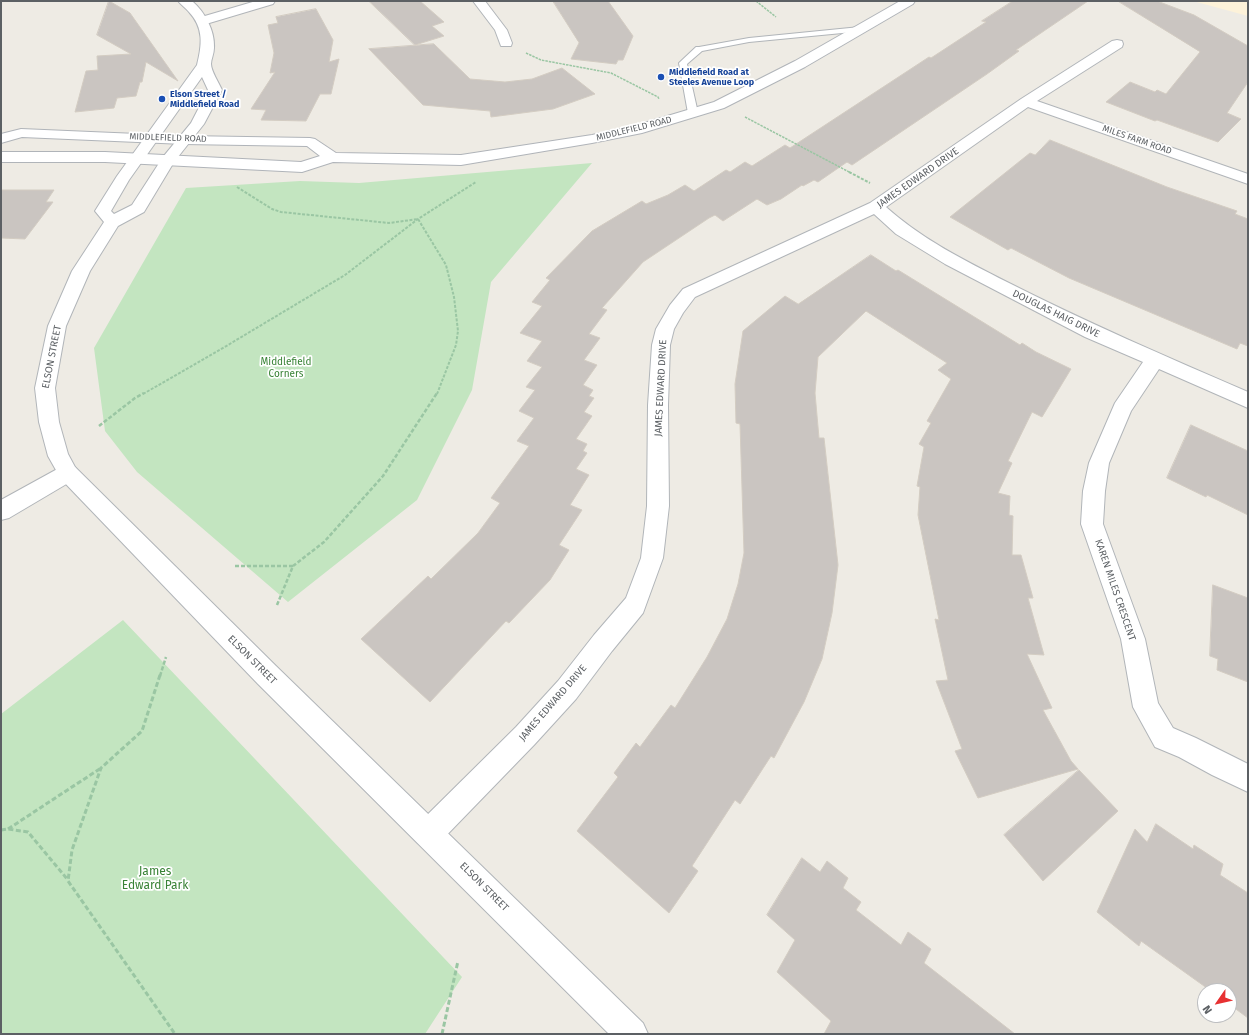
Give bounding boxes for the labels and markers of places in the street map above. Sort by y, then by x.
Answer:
place label: Middlefield Road at Steeles Avenue Loop [669,67,754,88]
marker: Middlefield Road at Steeles Avenue Loop [656,72,666,82]
place label: Elson Street / Middlefield Road [170,89,239,110]
marker: Elson Street / Middlefield Road [157,94,167,104]

